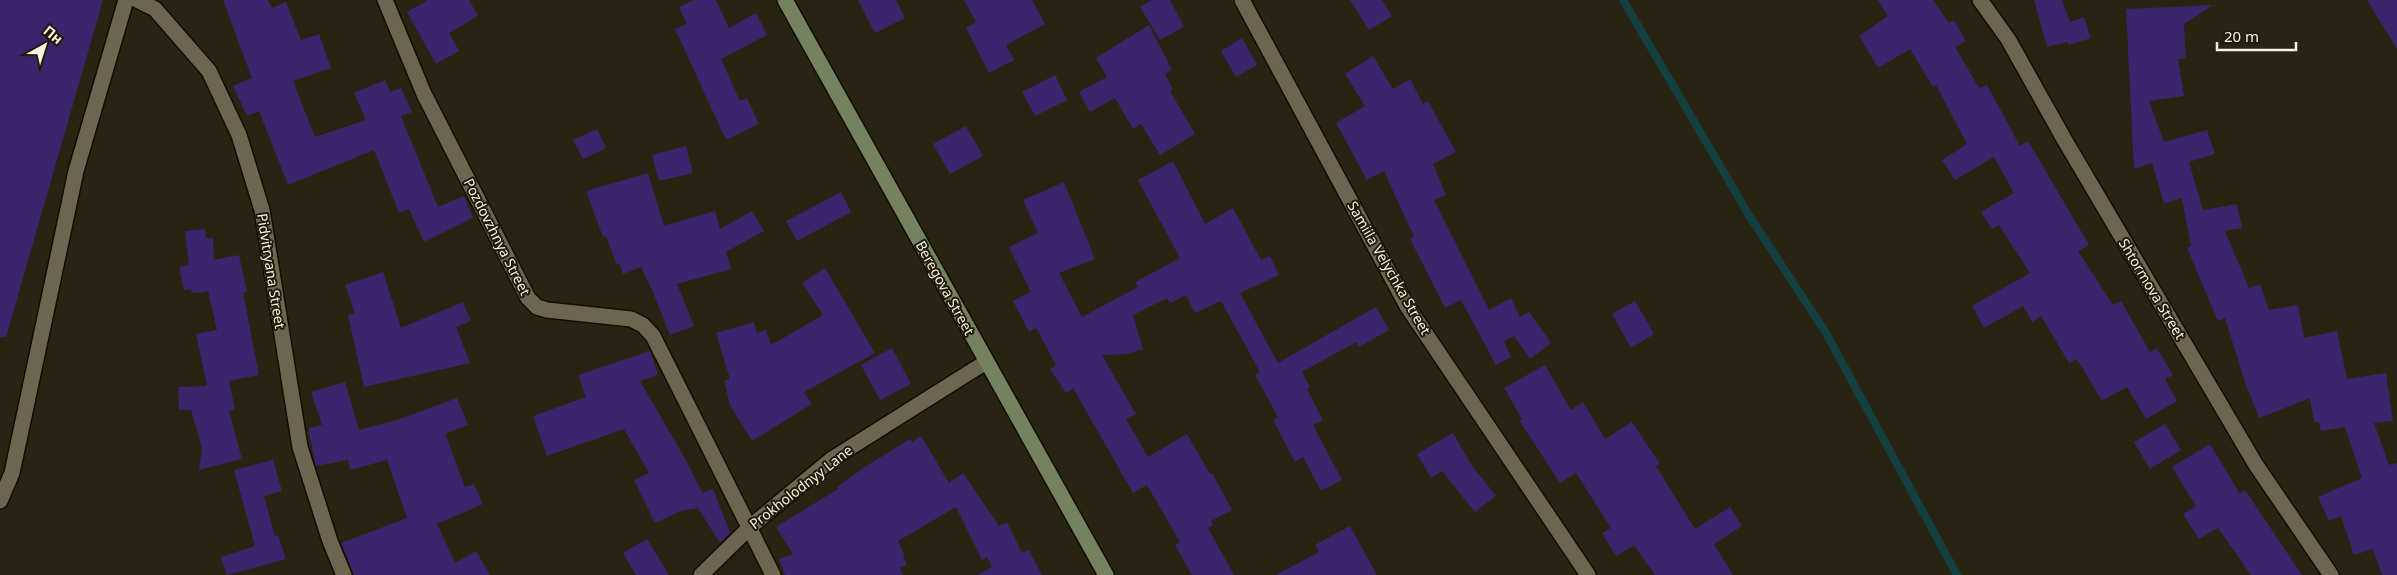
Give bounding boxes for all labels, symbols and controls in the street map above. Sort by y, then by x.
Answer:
north arrow [20,20,70,70]
scale bar [2217,20,2296,52]
text: Пн [40,21,67,48]
text: 20 m [2224,26,2259,46]
street label: Pozdovzhnya Street [460,175,535,299]
street label: Samiila Velychka Street [1343,198,1435,338]
street label: Pidvitryana Street [253,212,290,330]
street label: Shtormova Street [2115,235,2190,343]
street label: Beregova Street [912,237,979,338]
street label: Prokholodnyy Lane [745,440,856,533]

